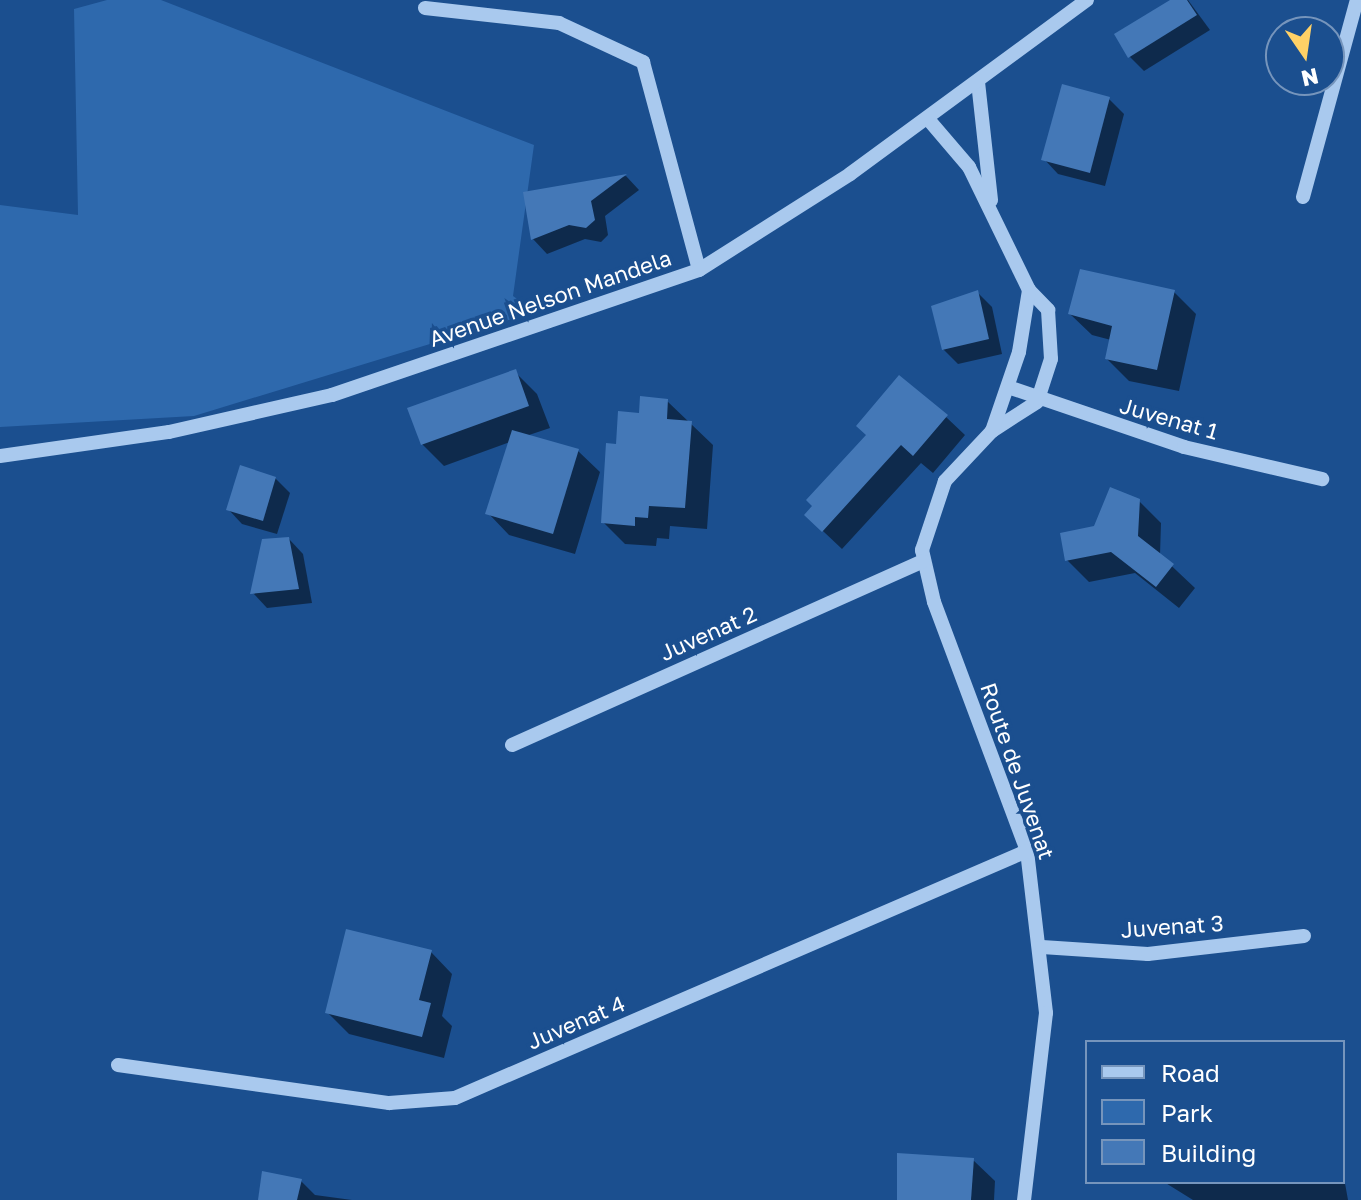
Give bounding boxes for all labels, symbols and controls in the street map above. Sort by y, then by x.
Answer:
north arrow [1265,16,1345,96]
text: N [1299,63,1321,93]
street label: Avenue Nelson Mandela [426,244,674,352]
street label: Juvenat 1 [1117,391,1221,445]
street label: Juvenat 2 [656,600,760,666]
street label: Route de Juvenat [975,679,1061,863]
street label: Juvenat 3 [1120,909,1224,943]
street label: Juvenat 4 [523,990,629,1054]
legend [1085,1040,1345,1184]
text: Road [1161,1058,1220,1087]
text: Park [1161,1098,1213,1127]
text: Building [1161,1138,1256,1167]

